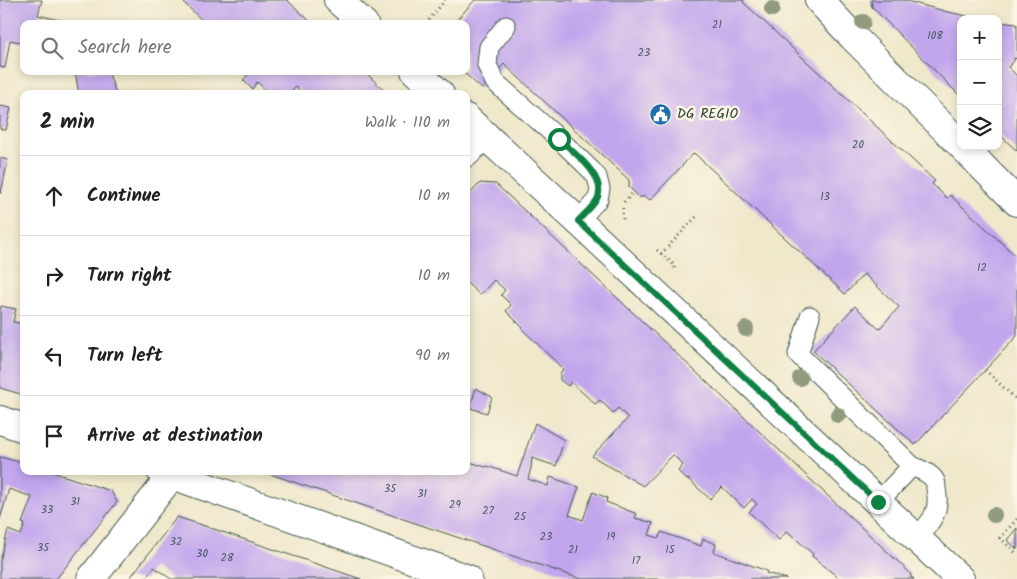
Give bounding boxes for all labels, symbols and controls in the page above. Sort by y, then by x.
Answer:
map controls [957,15,1002,150]
button: + [957,15,1002,60]
house number: 21 [712,16,722,34]
search box [20,20,470,75]
house number: 108 [927,27,943,45]
text: Search here [78,33,172,63]
icon: search [38,34,66,62]
house number: 23 [638,44,650,62]
button: − [957,60,1002,105]
public building icon: DG REGIO [649,102,673,126]
place label: DG REGIO [677,103,738,125]
button: layers [957,105,1002,150]
text: 2 min [40,106,95,139]
text: Walk · 110 m [365,110,450,135]
route start [548,128,571,151]
house number: 20 [852,136,864,154]
text: Continue [87,181,160,211]
icon: ahead [40,182,68,210]
text: 10 m [418,183,450,208]
house number: 13 [820,188,830,206]
house number: 12 [977,259,987,277]
text: Turn right [87,261,172,291]
icon: right [40,262,68,290]
text: 10 m [418,263,450,288]
text: Turn left [87,341,162,371]
icon: left [40,342,68,370]
text: 90 m [415,343,450,368]
text: Arrive at destination [87,421,263,451]
icon: arrive [40,422,68,450]
house number: 35 [384,480,397,498]
house number: 31 [417,485,427,503]
route end [867,491,890,514]
house number: 31 [70,493,80,511]
house number: 29 [449,496,462,514]
house number: 33 [41,501,53,519]
house number: 27 [482,502,495,520]
house number: 25 [514,508,527,526]
house number: 23 [540,528,552,546]
house number: 19 [607,528,616,546]
house number: 32 [170,533,182,551]
house number: 35 [37,539,50,557]
house number: 21 [568,541,578,559]
house number: 15 [665,541,676,559]
house number: 30 [196,545,208,563]
house number: 28 [220,549,234,567]
house number: 17 [632,552,641,570]

